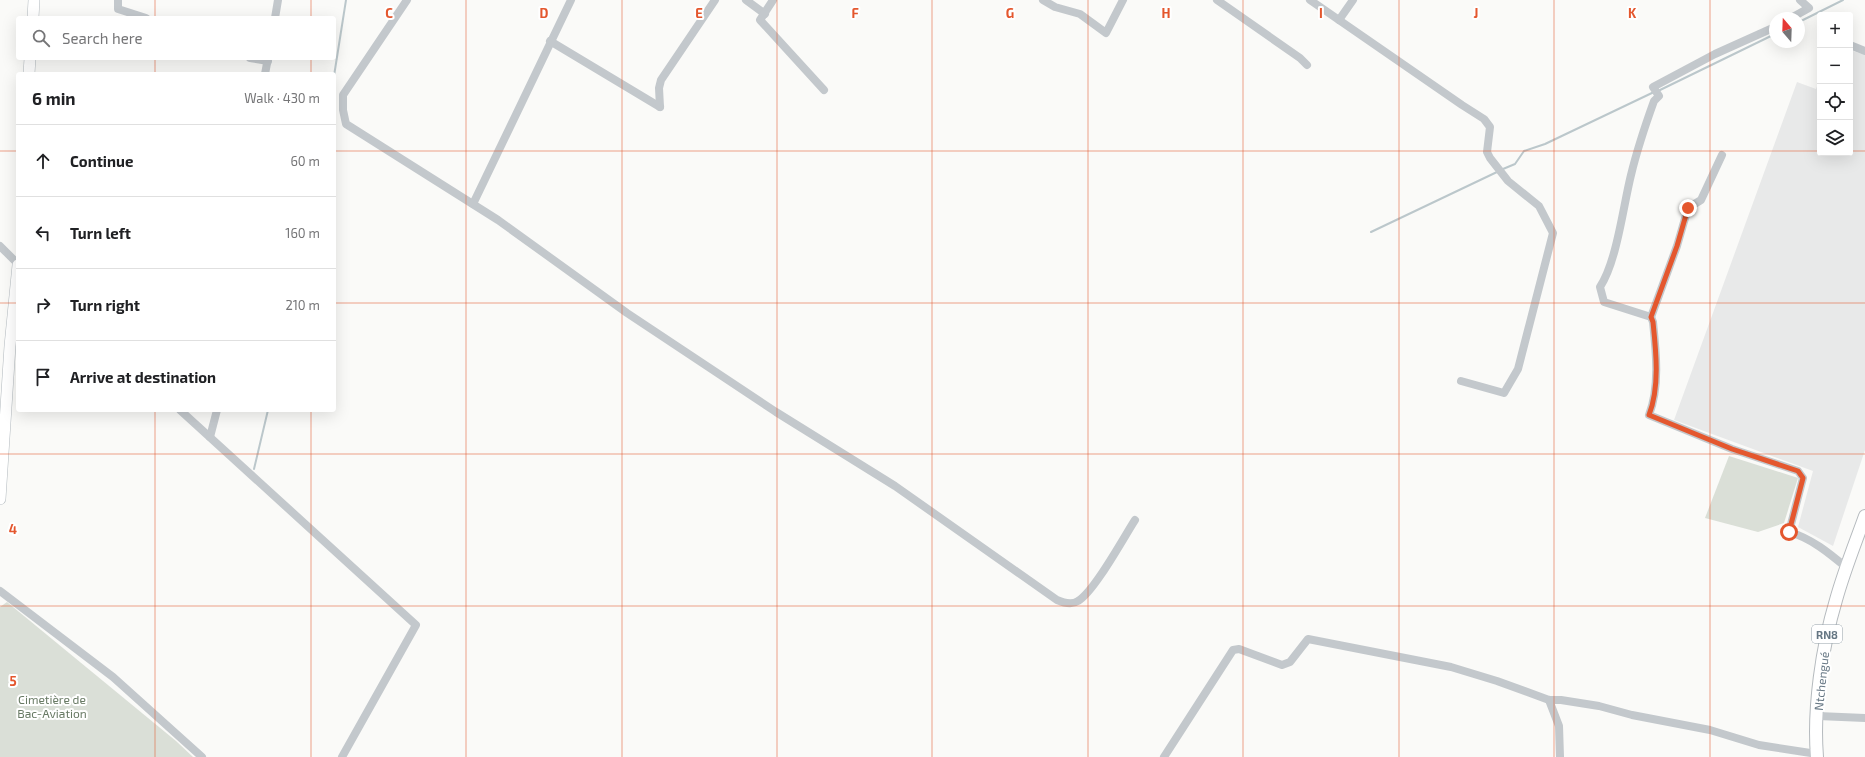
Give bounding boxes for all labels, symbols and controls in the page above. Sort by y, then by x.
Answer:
text: C [385,5,393,21]
text: D [540,5,549,21]
text: E [695,5,703,21]
text: F [851,5,859,21]
text: G [1006,5,1014,21]
text: H [1162,5,1171,21]
text: I [1319,5,1323,21]
text: J [1474,5,1478,21]
text: K [1628,5,1637,21]
north arrow [1769,12,1805,48]
map controls [1817,12,1853,156]
button: + [1817,12,1853,48]
search box [16,16,336,60]
icon: search [30,27,52,49]
text: Search here [62,29,143,47]
button: − [1817,48,1853,84]
button: locate [1817,84,1853,120]
text: 6 min [32,88,76,108]
text: Walk · 430 m [244,90,320,106]
button: layers [1817,120,1853,156]
icon: ahead [32,150,54,172]
text: Continue [70,152,133,170]
text: 60 m [290,153,320,169]
route end [1679,199,1697,217]
icon: left [32,222,54,244]
text: Turn left [70,224,131,242]
text: 160 m [285,225,320,241]
icon: right [32,294,54,316]
text: Turn right [70,296,140,314]
text: 210 m [285,297,320,313]
icon: arrive [32,366,54,388]
text: Arrive at destination [70,368,216,386]
text: 4 [9,521,17,537]
route start [1780,523,1798,541]
road number: RN8 [1812,625,1842,643]
street label: Ntchengué [1811,651,1831,711]
text: 5 [9,673,17,689]
park label: Cimetière de Bac-Aviation [17,692,87,720]

